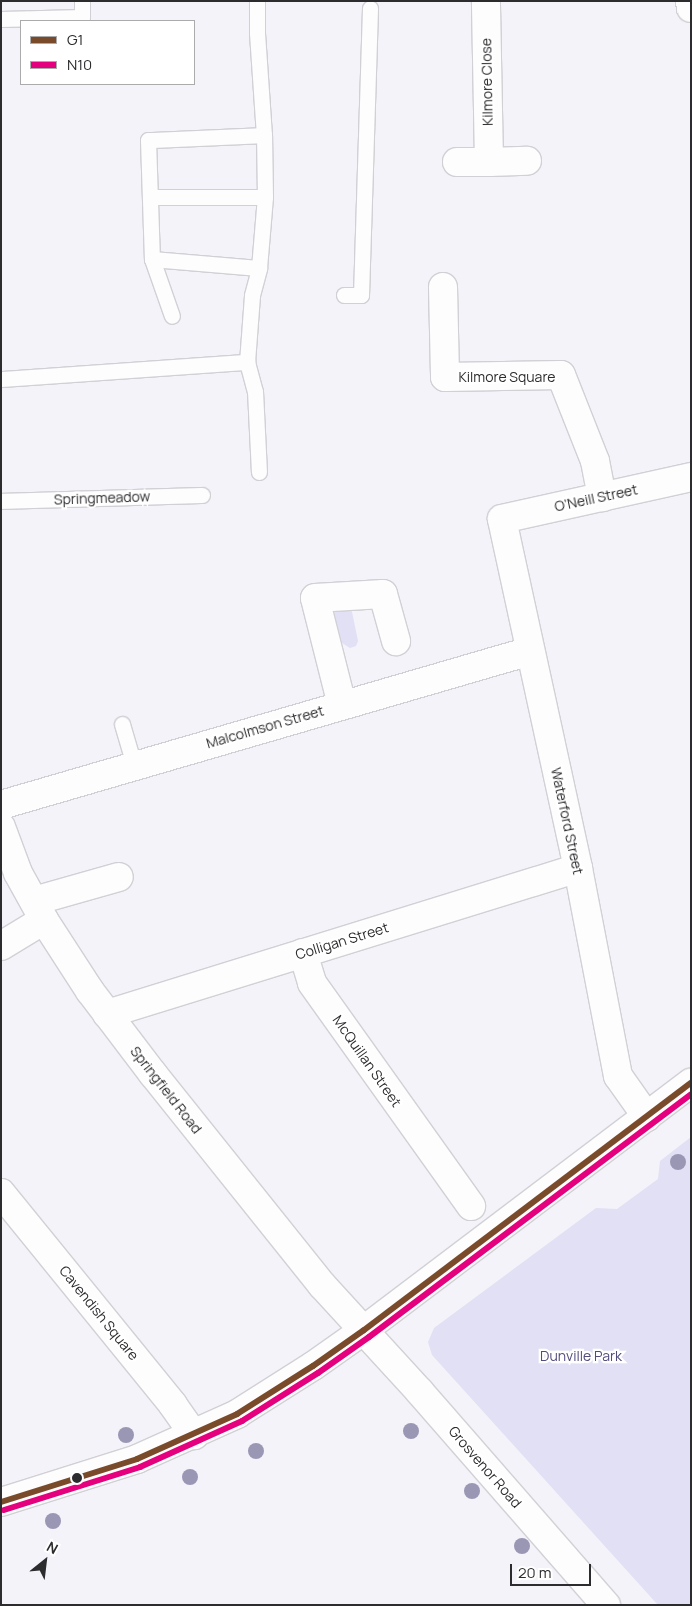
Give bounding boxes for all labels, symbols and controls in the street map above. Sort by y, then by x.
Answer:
legend [20,20,195,85]
text: G1 [67,29,83,50]
street label: Kilmore Close [478,38,496,126]
text: N10 [67,54,92,75]
street label: Kilmore Square [459,369,555,385]
street label: O'Neill Street [553,481,639,515]
street label: Springmeadow [53,488,151,508]
street label: Malcolmson Street [204,702,326,752]
street label: Waterford Street [547,766,587,876]
street label: Colligan Street [293,919,391,963]
street label: McQuillan Street [329,1012,405,1110]
street label: Springfield Road [127,1043,205,1137]
street label: Cavendish Square [56,1262,142,1364]
park label: Dunville Park [540,1348,622,1364]
street label: Grosvenor Road [445,1423,525,1511]
unlabelled marker [72,1473,82,1483]
north arrow [20,1536,70,1586]
text: N [44,1537,62,1558]
scale bar [512,1554,593,1586]
text: 20 m [518,1562,551,1583]

